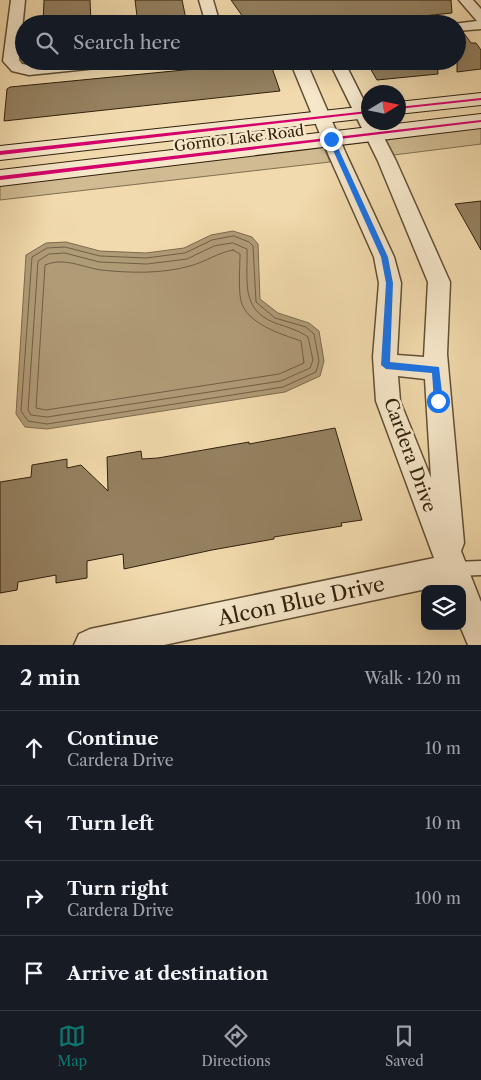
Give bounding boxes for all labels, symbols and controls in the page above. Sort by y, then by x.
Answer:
search box [15,15,466,70]
icon: search [33,29,61,57]
text: Search here [73,31,181,54]
north arrow [361,85,406,130]
street label: Gornto Lake Road [173,121,305,155]
route end [320,128,343,151]
route start [427,390,450,413]
street label: Cardera Drive [379,395,441,515]
street label: Alcon Blue Drive [214,571,387,631]
map controls [421,585,466,630]
button: layers [421,585,466,630]
text: 2 min [20,665,80,690]
text: Walk · 120 m [365,668,461,688]
text: Continue [67,727,159,750]
icon: ahead [20,734,48,762]
text: 10 m [425,738,461,758]
text: Cardera Drive [67,750,174,770]
icon: left [20,809,48,837]
text: Turn left [67,812,154,835]
text: 10 m [425,813,461,833]
text: Turn right [67,877,168,900]
icon: right [20,884,48,912]
text: 100 m [415,888,461,908]
text: Cardera Drive [67,900,174,920]
icon: arrive [20,959,48,987]
text: Arrive at destination [67,962,268,985]
tab: Map [57,1022,87,1070]
tab: Directions [201,1022,271,1070]
tab: Saved [385,1022,424,1070]

